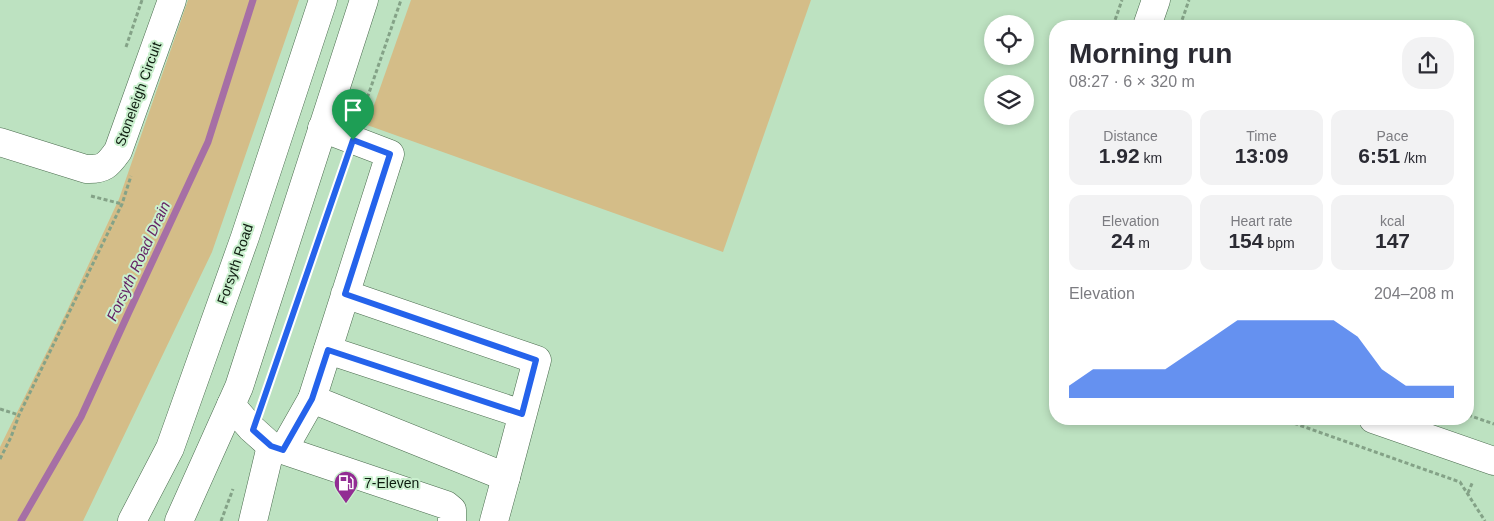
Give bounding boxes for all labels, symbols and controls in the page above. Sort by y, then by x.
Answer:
map controls [984,15,1034,125]
button: locate [984,15,1034,65]
button: share [1402,37,1454,89]
text: Morning run [1069,38,1232,69]
street label: Stoneleigh Circuit [112,40,164,148]
text: 08:27 · 6 × 320 m [1069,73,1195,90]
button: layers [984,75,1034,125]
pin [332,89,374,140]
icon: arrive [339,96,367,124]
text: Distance [1103,128,1158,144]
text: Time [1246,128,1277,144]
text: Pace [1377,128,1408,144]
text: 1.92 [1099,144,1140,167]
text: 13:09 [1235,144,1288,167]
text: 6:51 [1358,144,1400,167]
text: km [1140,150,1162,166]
text: /km [1400,150,1427,166]
water label: Forsyth Road Drain [103,198,173,324]
text: Elevation [1102,213,1159,229]
text: Heart rate [1230,213,1293,229]
text: kcal [1380,213,1405,229]
street label: Forsyth Road [214,222,256,306]
text: 24 [1111,229,1134,252]
text: 154 [1228,229,1263,252]
text: 147 [1375,229,1410,252]
text: m [1134,235,1150,251]
text: bpm [1263,235,1295,251]
text: Elevation [1069,285,1135,302]
text: 204–208 m [1374,285,1454,302]
fuel station icon: 7-Eleven [333,470,359,504]
place label: 7-Eleven [364,475,419,491]

